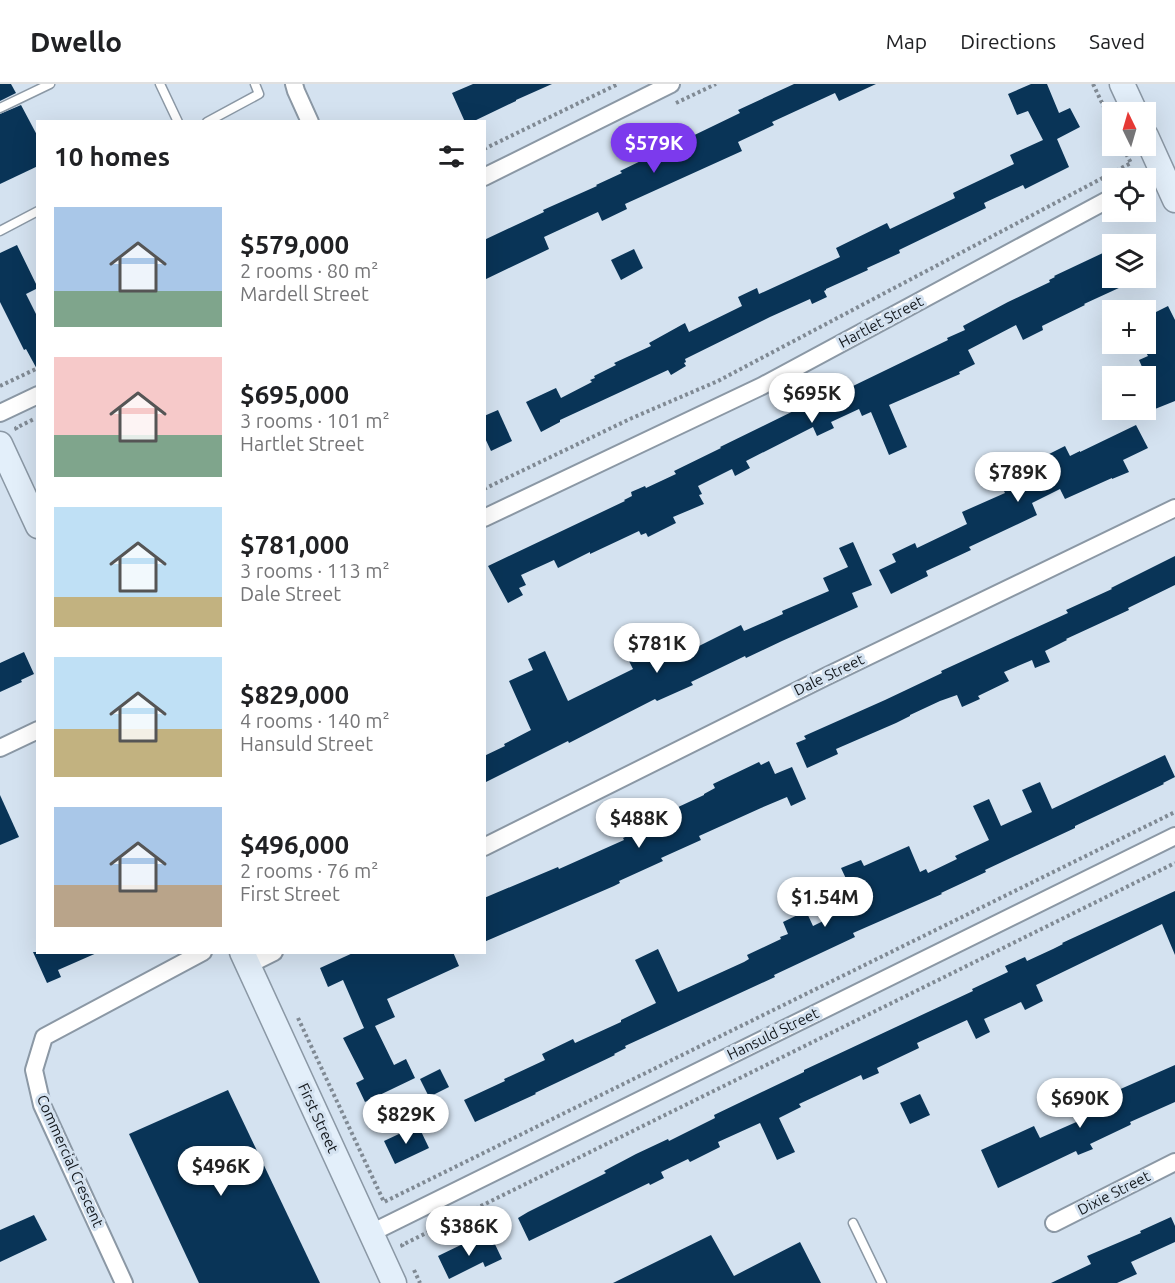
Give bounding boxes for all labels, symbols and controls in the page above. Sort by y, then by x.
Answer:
text: Dwello [30,26,122,57]
text: Map [886,29,927,53]
text: Directions [960,29,1056,53]
text: Saved [1089,29,1145,53]
north arrow [1102,102,1156,156]
map controls [1102,102,1156,420]
pin: $579K [612,123,696,174]
text: $579K [625,131,683,154]
icon: filters [435,140,468,173]
text: 10 homes [54,142,170,171]
button: locate [1102,168,1156,222]
text: $579,000 [240,230,349,259]
icon: home [102,231,174,303]
button: layers [1102,234,1156,288]
text: 2 rooms · 80 m² [240,259,378,282]
text: Mardell Street [240,282,369,305]
street label: Hartlet Street [836,292,926,351]
button: + [1102,300,1156,354]
button: − [1102,366,1156,420]
pin: $695K [770,373,854,424]
text: $695,000 [240,380,349,409]
icon: home [102,381,174,453]
text: $695K [783,381,841,404]
text: 3 rooms · 101 m² [240,409,390,432]
text: Hartlet Street [240,432,364,455]
pin: $789K [976,452,1060,503]
text: $789K [989,460,1047,483]
text: $781,000 [240,530,349,559]
icon: home [102,531,174,603]
text: 3 rooms · 113 m² [240,559,390,582]
text: Dale Street [240,582,341,605]
pin: $781K [615,623,699,674]
text: $781K [628,631,686,654]
street label: Dale Street [791,650,867,699]
text: $829,000 [240,680,349,709]
icon: home [102,681,174,753]
text: 4 rooms · 140 m² [240,709,390,732]
text: Hansuld Street [240,732,373,755]
pin: $488K [597,798,681,849]
text: $488K [610,806,668,829]
text: $496,000 [240,830,349,859]
icon: home [102,831,174,903]
text: 2 rooms · 76 m² [240,859,378,882]
pin: $1.54M [776,877,874,928]
text: First Street [240,882,340,905]
text: $1.54M [791,885,859,908]
street label: Hansuld Street [724,1004,821,1063]
pin: $690K [1038,1078,1122,1129]
street label: First Street [295,1080,342,1155]
text: $690K [1051,1086,1109,1109]
street label: Commercial Crescent [34,1092,107,1230]
pin: $829K [364,1094,448,1145]
text: $829K [377,1102,435,1125]
pin: $496K [179,1146,263,1197]
text: $496K [192,1154,250,1177]
street label: Dixie Street [1075,1167,1153,1218]
pin: $386K [427,1206,511,1257]
text: $386K [440,1214,498,1237]

